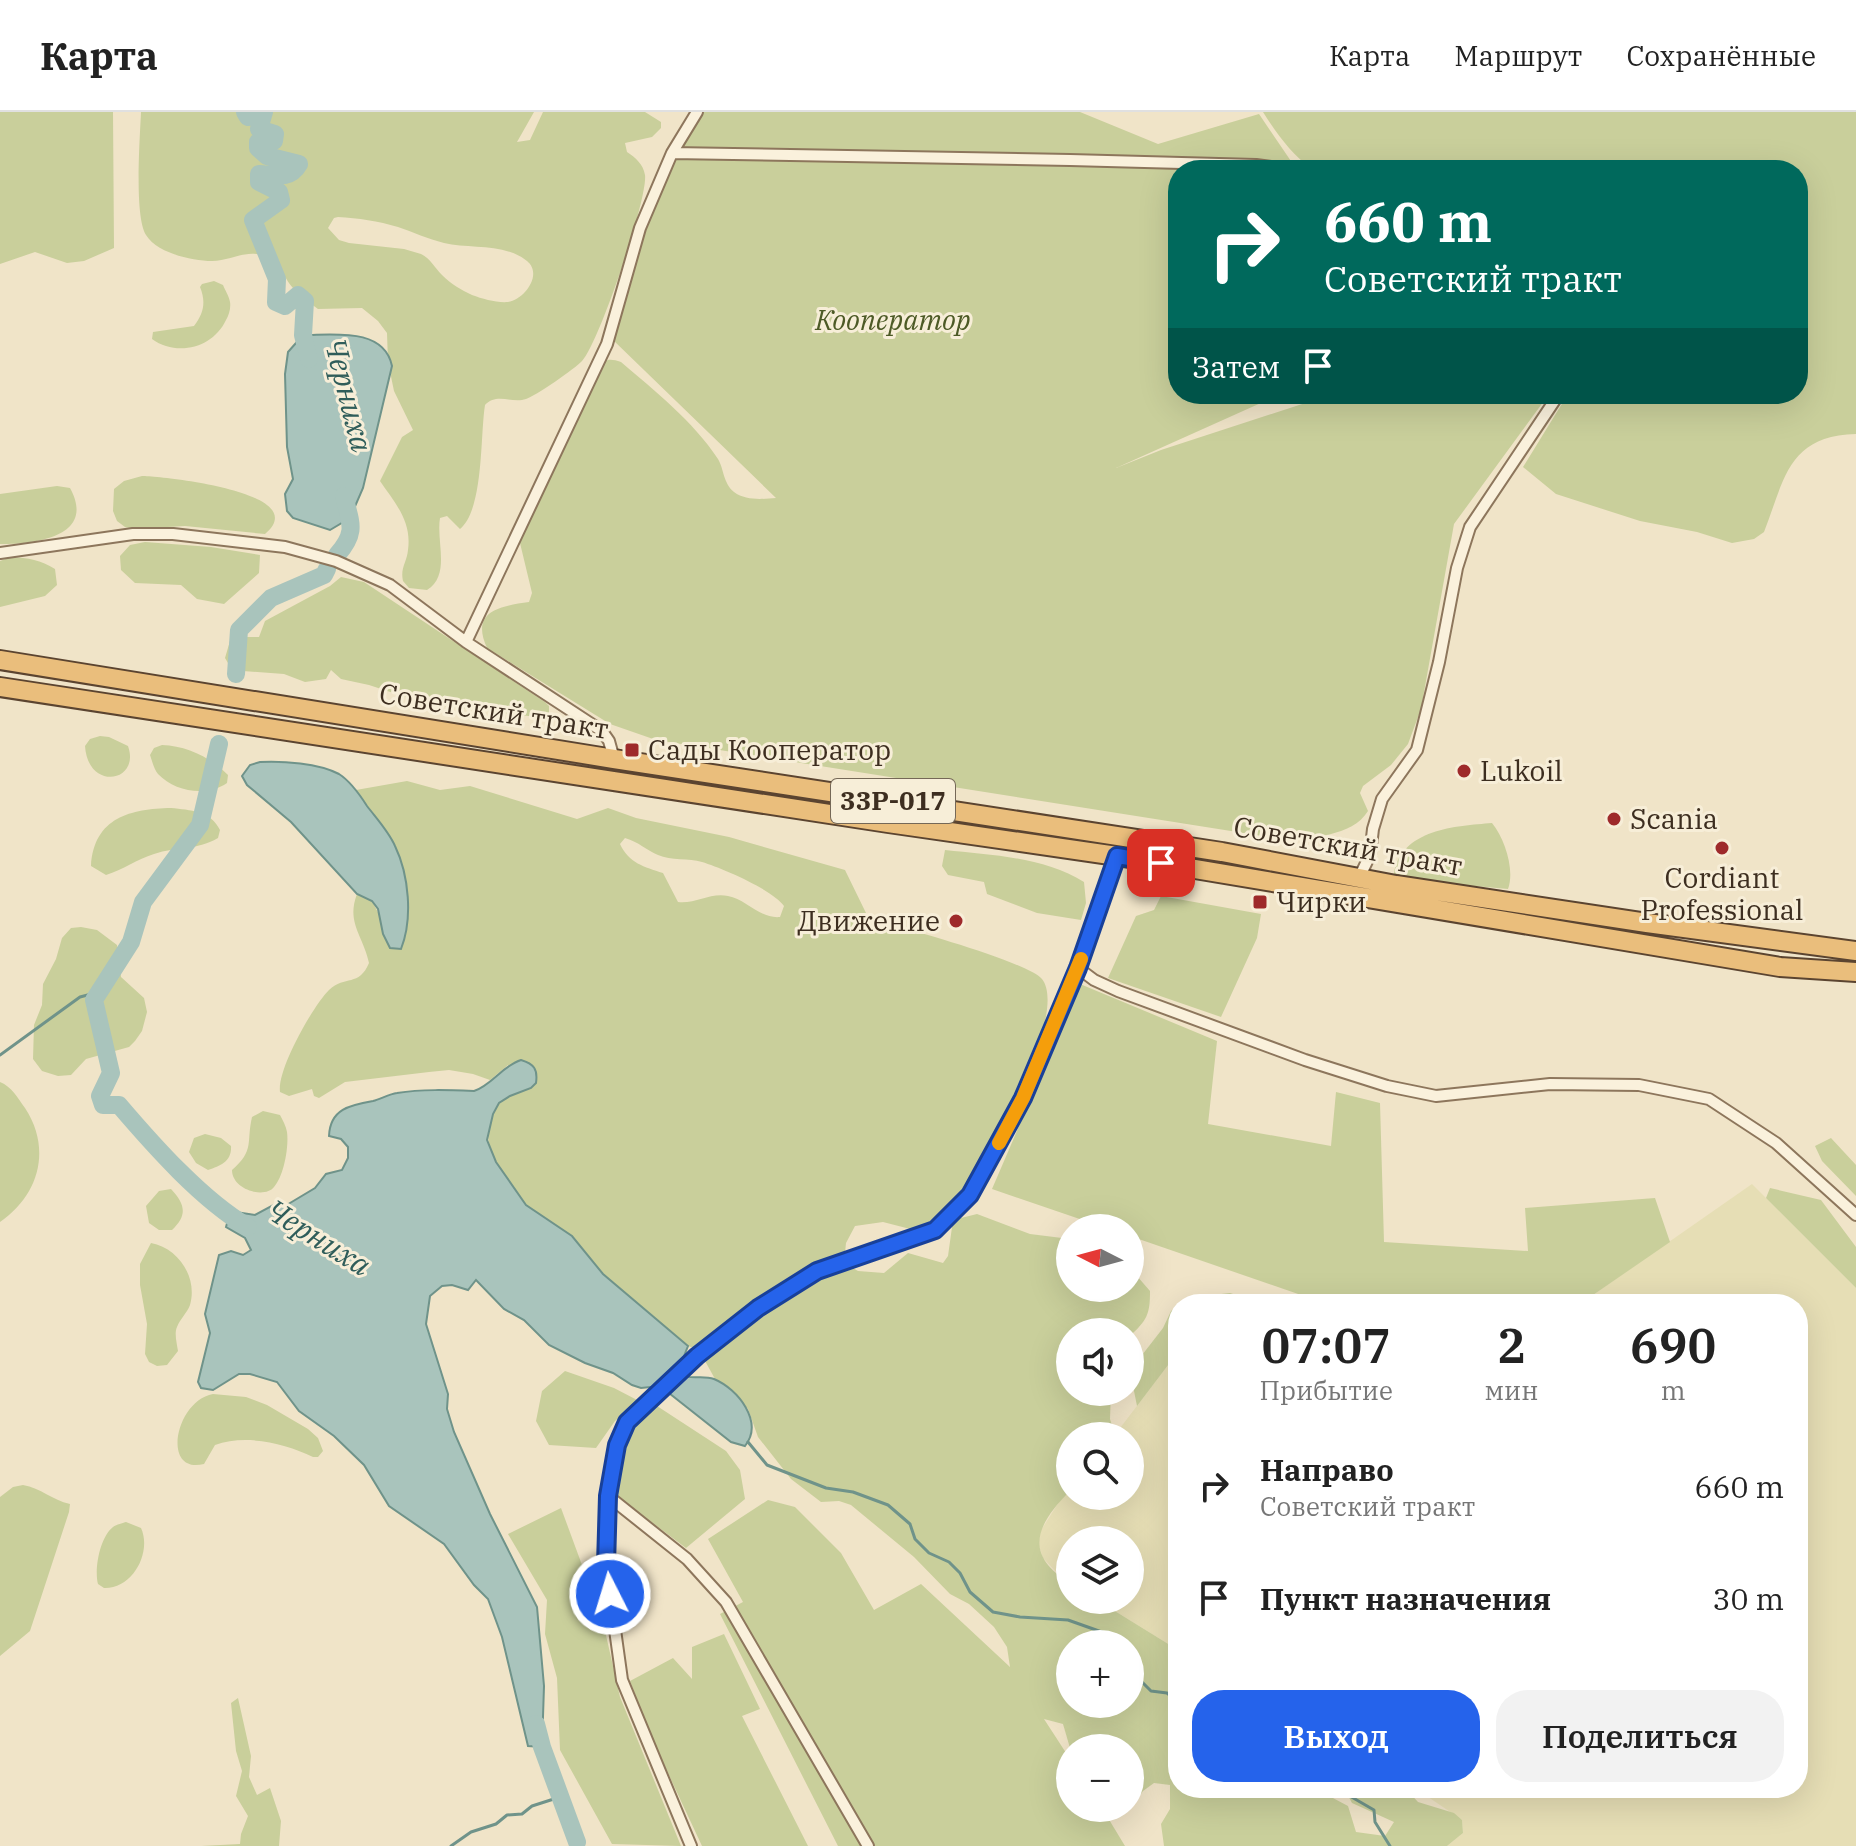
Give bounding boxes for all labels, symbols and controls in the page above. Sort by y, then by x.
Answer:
text: Карта [40,31,158,80]
text: Карта [1329,37,1410,74]
text: Маршрут [1454,37,1582,74]
text: Сохранённые [1626,37,1816,74]
text: 660 m [1324,185,1492,257]
icon: right [1192,192,1296,296]
text: Советский тракт [1324,255,1622,302]
park label: Кооператор [814,301,971,338]
water label: Черниха [316,334,383,456]
icon: arrive [1296,344,1340,388]
text: Затем [1192,347,1280,386]
street label: Советский тракт [377,674,611,747]
place label: Сады Кооператор [648,731,891,768]
marker: Сады Кооператор [623,741,641,759]
place label: Lukoil [1480,752,1563,789]
marker: Lukoil [1455,762,1473,780]
road number: 33Р-017 [831,779,955,823]
place label: Scania [1630,800,1718,837]
street label: Советский тракт [1231,807,1465,884]
marker: Scania [1605,810,1623,828]
pin [1127,829,1195,897]
marker: Cordiant Professional [1713,839,1731,857]
icon: arrive [1139,841,1183,885]
place label: Cordiant Professional [1640,859,1804,928]
place label: Чирки [1276,883,1367,920]
marker: Чирки [1251,893,1269,911]
place label: Движение [797,902,940,939]
marker: Движение [947,912,965,930]
water label: Черниха [259,1189,379,1284]
north arrow [1056,1214,1144,1302]
map controls [1056,1214,1144,1822]
text: 07:07 [1261,1314,1391,1376]
text: 2 [1497,1314,1526,1376]
text: 690 [1630,1314,1716,1376]
button: sound [1056,1318,1144,1406]
text: Прибытие [1260,1373,1393,1407]
text: мин [1485,1373,1538,1407]
text: m [1661,1373,1686,1407]
button: search [1056,1422,1144,1510]
text: Направо [1260,1450,1394,1489]
icon: right [1192,1464,1236,1508]
text: 660 m [1694,1467,1784,1506]
text: Советский тракт [1260,1489,1475,1523]
button: layers [1056,1526,1144,1614]
position arrow [568,1552,652,1636]
icon: arrive [1192,1576,1236,1620]
text: Пункт назначения [1260,1579,1551,1618]
text: 30 m [1712,1579,1784,1618]
button: + [1056,1630,1144,1718]
button: Выход [1192,1690,1480,1782]
button: Поделиться [1496,1690,1784,1782]
button: − [1056,1734,1144,1822]

